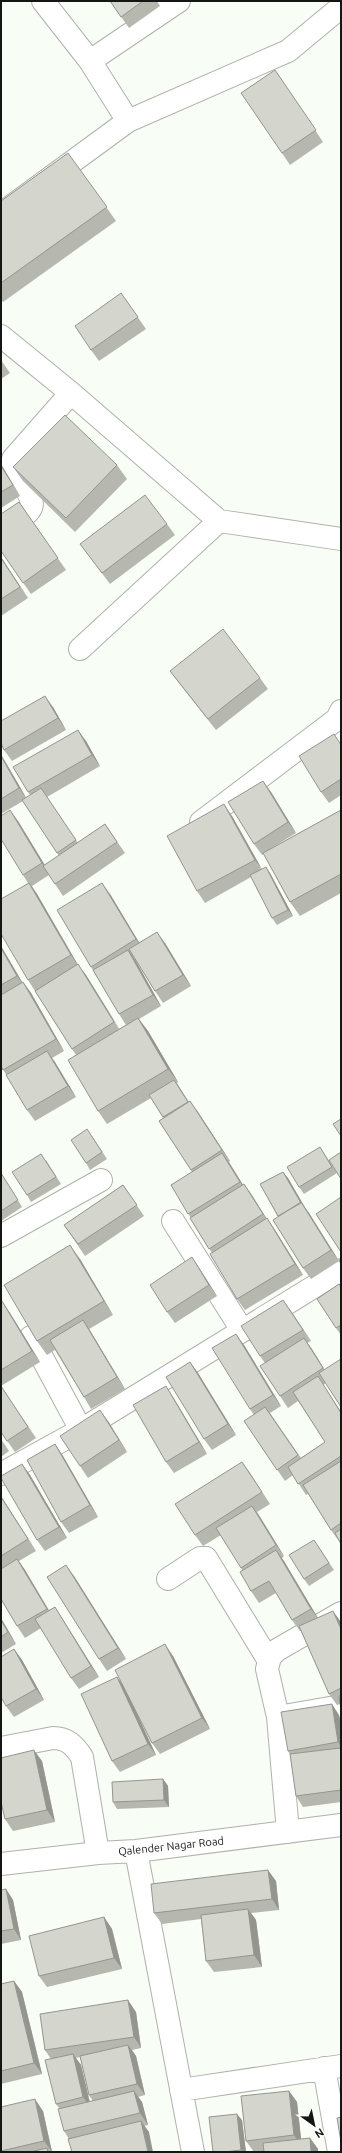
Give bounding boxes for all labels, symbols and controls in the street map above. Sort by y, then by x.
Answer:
street label: Qalender Nagar Road [118,1834,224,1858]
north arrow [294,2105,334,2145]
text: N [313,2126,326,2141]

